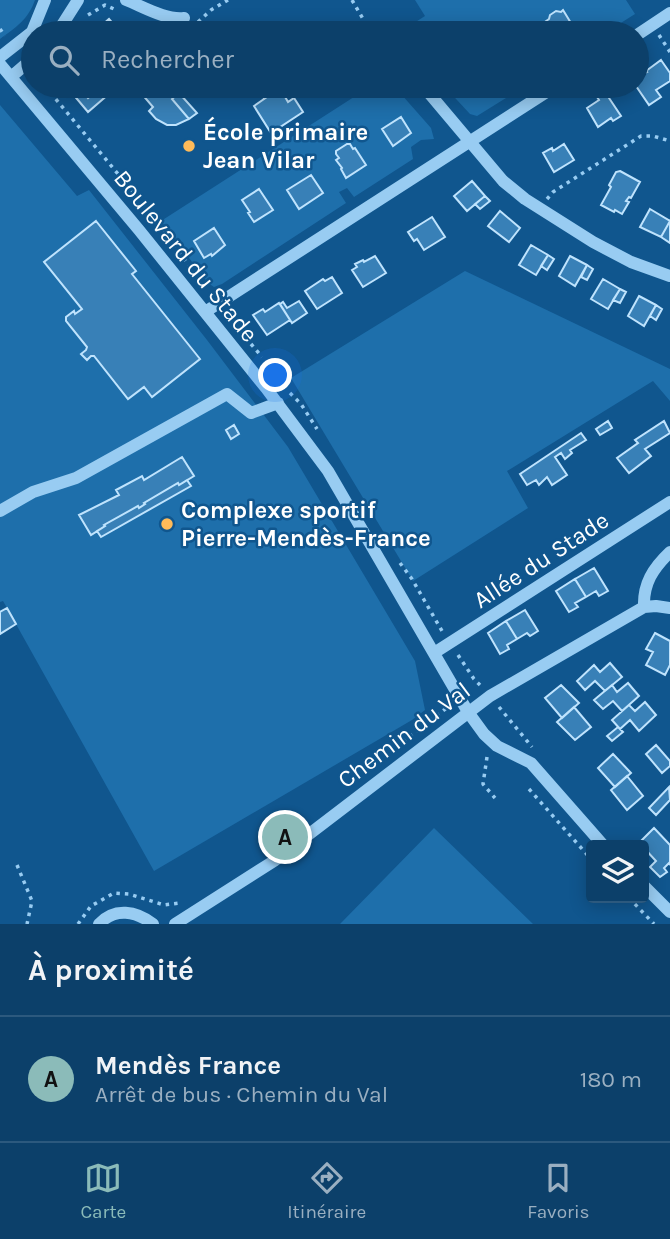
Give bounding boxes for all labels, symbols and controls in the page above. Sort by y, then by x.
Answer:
search box [21,21,649,98]
icon: search [45,41,83,79]
text: Rechercher [101,44,234,75]
place label: École primaire Jean Vilar [203,116,368,174]
marker: École primaire Jean Vilar [181,138,197,154]
street label: Boulevard du Stade [108,164,264,348]
your location [258,358,292,392]
place label: Complexe sportif Pierre-Mendès-France [181,496,431,552]
street label: Allée du Stade [468,506,614,614]
marker: Complexe sportif Pierre-Mendès-France [159,516,175,532]
street label: Chemin du Val [332,676,476,794]
pin: A [262,811,308,863]
map controls [586,840,649,903]
button: layers [586,840,649,903]
text: À proximité [28,952,194,988]
text: Mendès France [95,1050,281,1081]
text: A [44,1066,58,1093]
text: 180 m [580,1066,642,1093]
text: Arrêt de bus · Chemin du Val [95,1081,388,1108]
tab: Carte [80,1159,126,1223]
tab: Itinéraire [287,1159,366,1223]
tab: Favoris [527,1159,590,1223]

